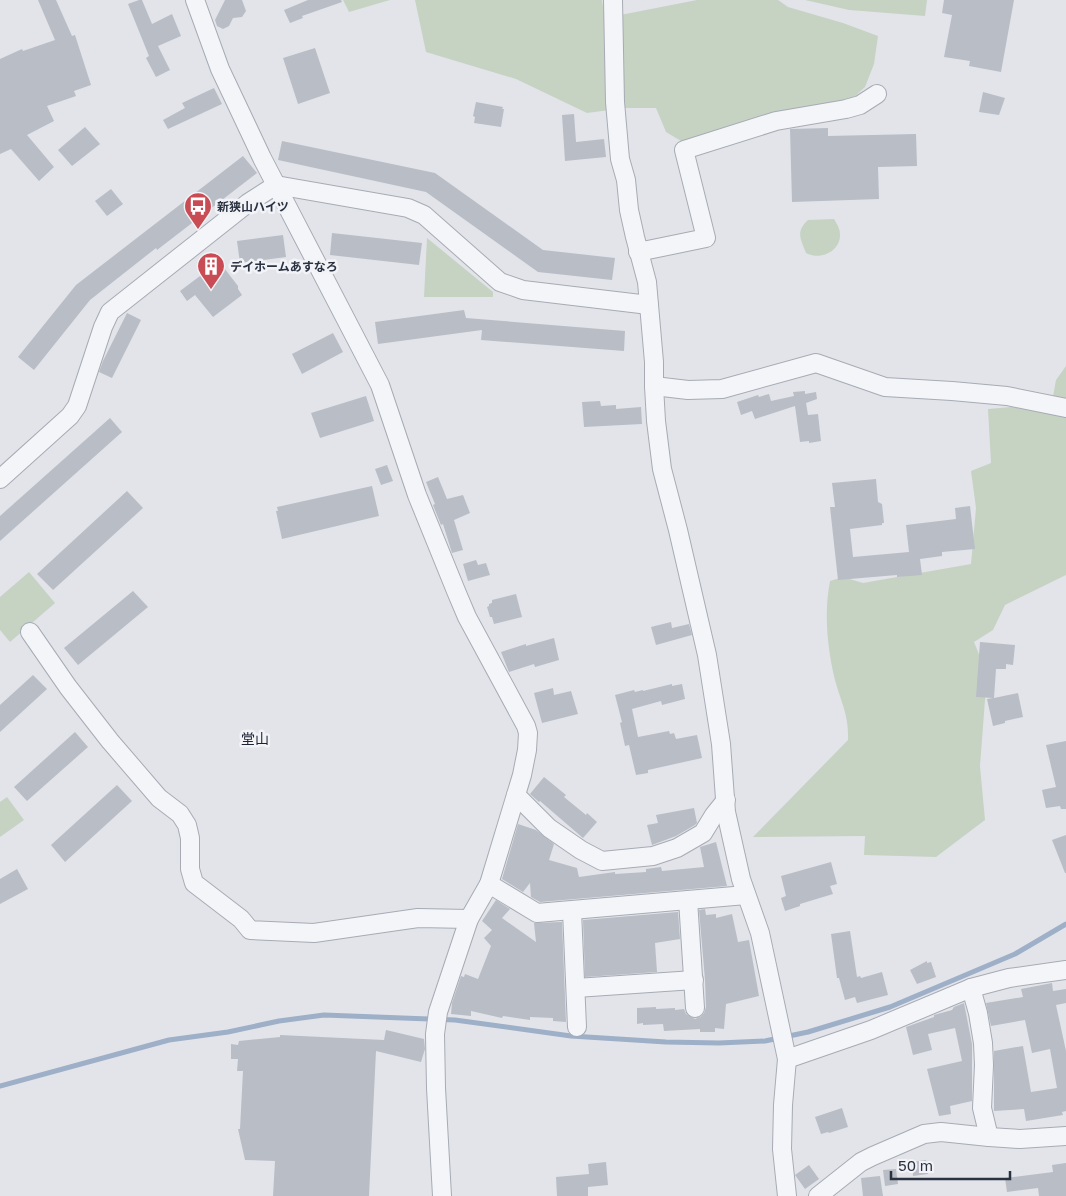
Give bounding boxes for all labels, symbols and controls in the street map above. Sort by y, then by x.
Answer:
bus stop icon: 新狭山ハイツ [183,191,213,230]
place label: 新狭山ハイツ [217,199,289,214]
building icon: デイホームあすなろ [196,251,226,290]
place label: デイホームあすなろ [230,259,338,274]
district label: 堂山 [241,730,269,747]
scale bar [891,1148,1010,1180]
text: 50 m [898,1156,933,1174]

